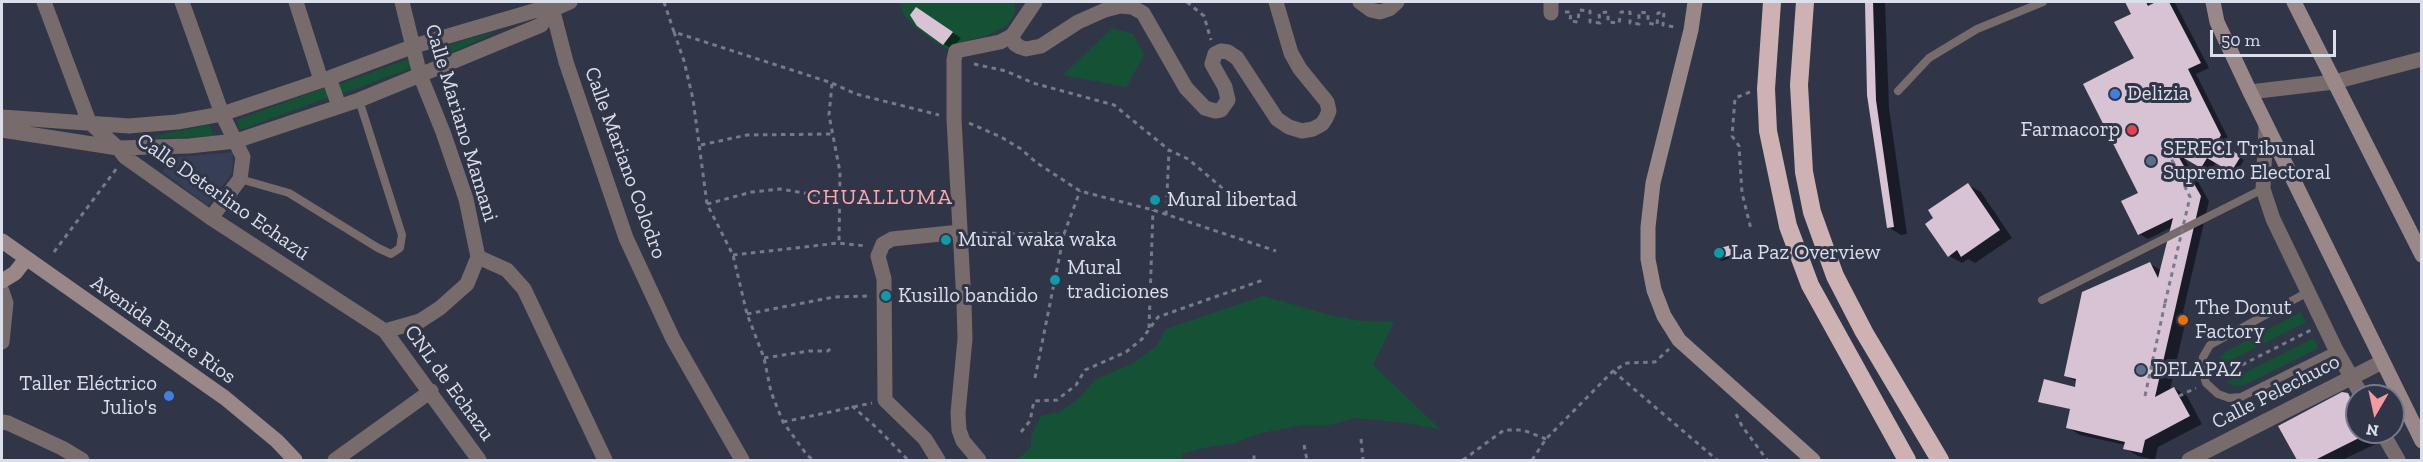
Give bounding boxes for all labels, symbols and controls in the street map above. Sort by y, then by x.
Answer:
scale bar [2213,18,2339,56]
street label: Calle Mariano Mamani [419,21,503,225]
text: 50 m [2221,29,2260,51]
street label: Calle Mariano Colodro [579,64,671,262]
place label: Delizia [2127,81,2189,107]
marker: Delizia [2108,87,2122,101]
place label: Farmacorp [2020,117,2120,143]
marker: Farmacorp [2125,123,2139,137]
street label: Calle Deterlino Echazú [132,128,314,266]
place label: SERECI Tribunal Supremo Electoral [2163,136,2330,186]
marker: SERECI Tribunal Supremo Electoral [2144,154,2158,168]
district label: CHUALLUMA [807,185,953,211]
place label: Mural libertad [1167,187,1297,213]
marker: Mural libertad [1148,193,1162,207]
place label: Mural waka waka [958,227,1117,253]
marker: Mural waka waka [939,233,953,247]
place label: La Paz Overview [1731,240,1881,266]
marker: La Paz Overview [1712,246,1726,260]
place label: Mural tradiciones [1067,255,1169,305]
street label: Avenida Entre Rios [85,270,241,390]
marker: Mural tradiciones [1048,273,1062,287]
place label: Kusillo bandido [898,283,1038,309]
marker: Kusillo bandido [879,289,893,303]
place label: The Donut Factory [2195,295,2292,345]
marker: The Donut Factory [2176,313,2190,327]
street label: CNL de Echazu [399,320,499,446]
street label: Calle Pelechuco [2208,349,2344,435]
place label: DELAPAZ [2153,357,2242,383]
marker: DELAPAZ [2134,363,2148,377]
place label: Taller Eléctrico Julio's [19,371,157,421]
north arrow [2345,384,2405,444]
marker: Taller Eléctrico Julio's [162,389,176,403]
text: N [2365,420,2380,441]

